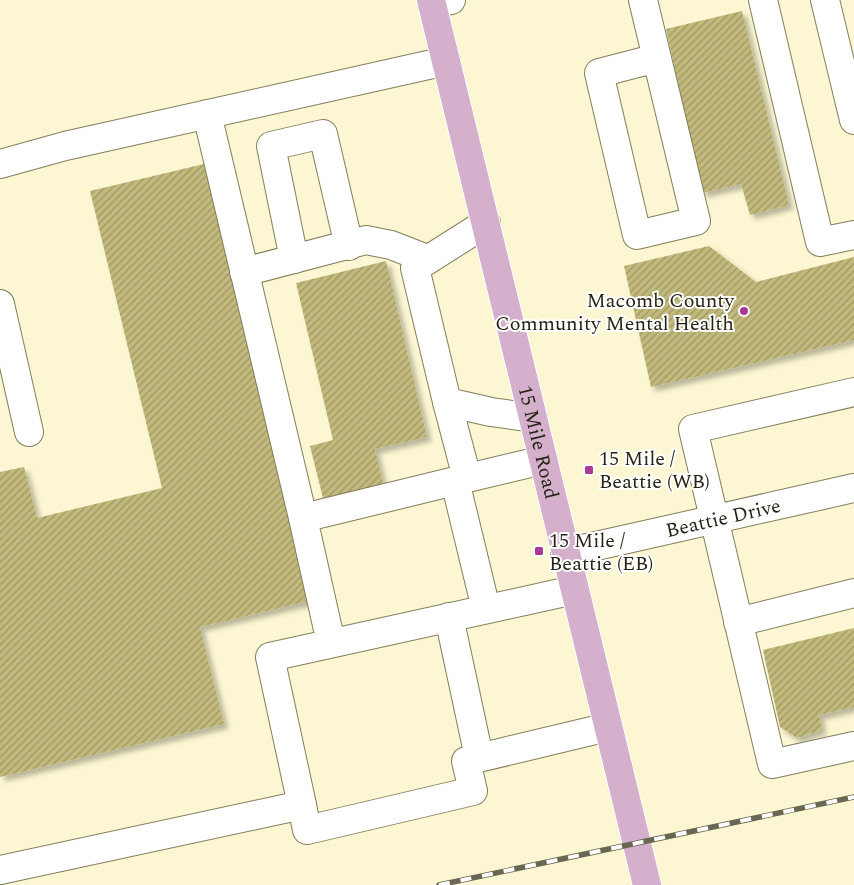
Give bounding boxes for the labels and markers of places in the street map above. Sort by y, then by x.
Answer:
place label: Macomb County Community Mental Health [495,286,735,339]
marker: Macomb County Community Mental Health [738,305,750,317]
place label: 15 Mile / Beattie (WB) [599,444,710,497]
marker: 15 Mile / Beattie (WB) [583,464,595,476]
place label: 15 Mile / Beattie (EB) [549,526,653,579]
marker: 15 Mile / Beattie (EB) [533,545,545,557]

